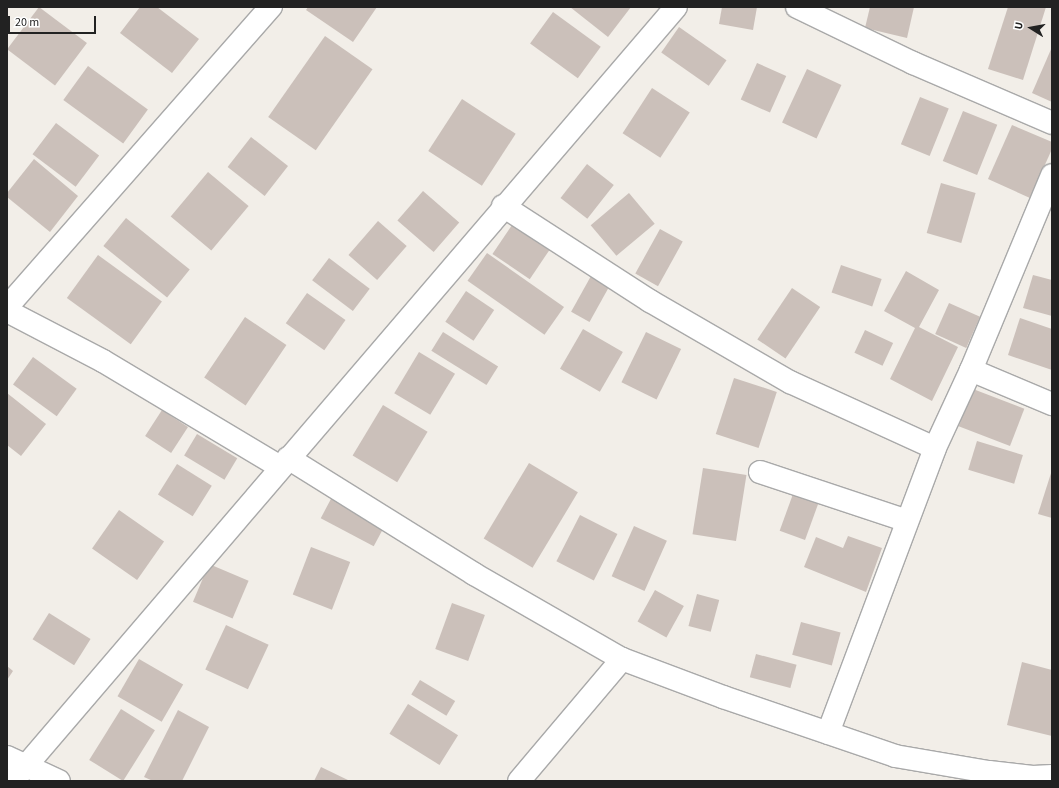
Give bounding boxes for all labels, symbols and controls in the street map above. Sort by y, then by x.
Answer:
scale bar [10,8,98,34]
north arrow [1011,8,1051,48]
text: 20 m [15,14,39,31]
text: U [1011,21,1027,31]

